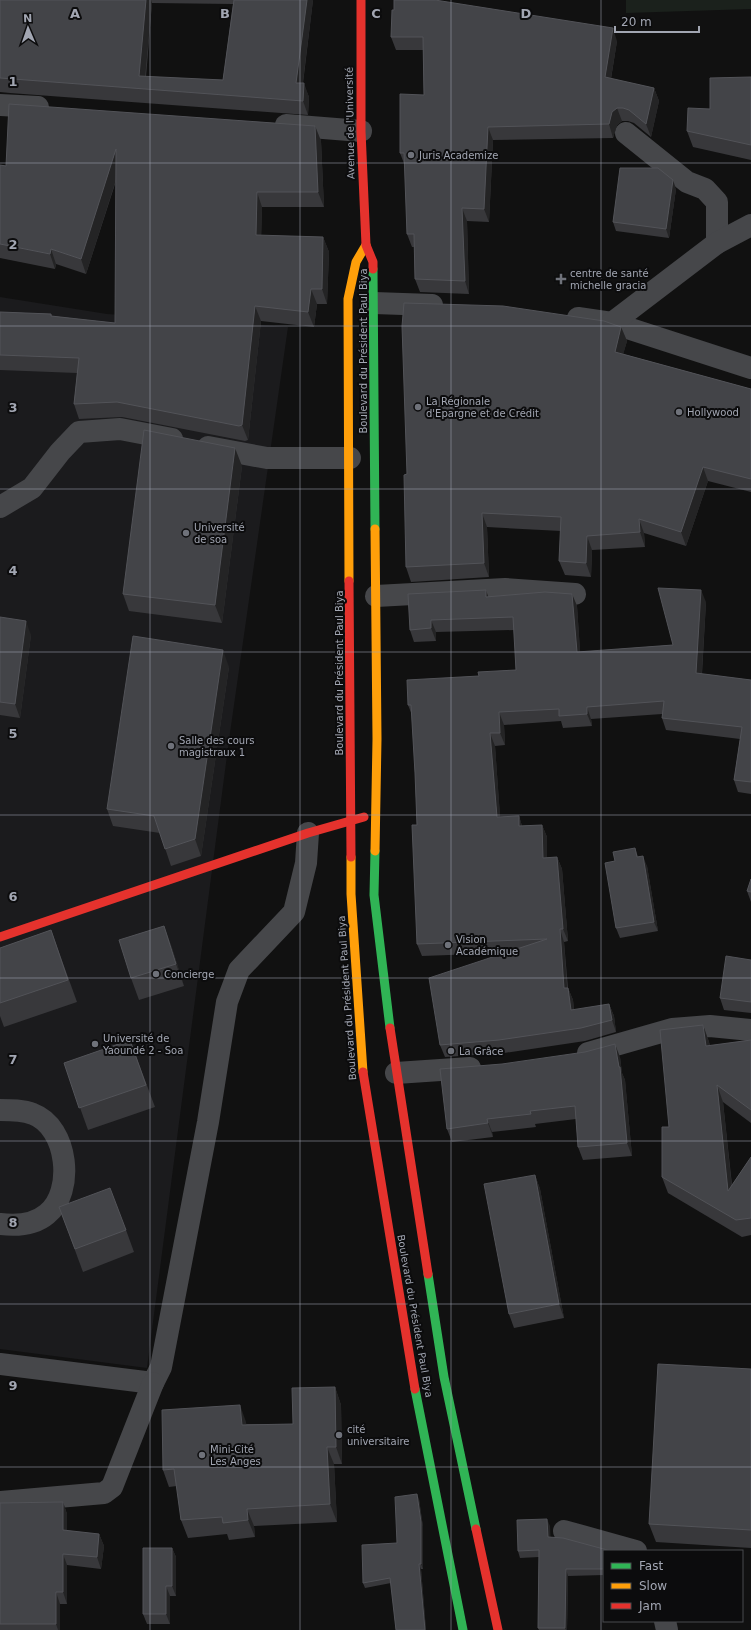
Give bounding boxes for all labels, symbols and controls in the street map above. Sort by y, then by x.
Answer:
text: A [70,6,80,21]
text: B [220,6,230,21]
text: C [371,6,381,21]
text: D [521,6,532,21]
north arrow [8,8,48,48]
scale bar [615,8,699,34]
text: N [23,12,33,25]
text: 20 m [621,15,652,29]
street label: Avenue de l'Université [344,67,356,179]
text: 1 [8,74,18,89]
marker: Juris Academize [406,150,416,160]
place label: Juris Academize [418,150,498,161]
text: 2 [8,237,18,252]
street label: Boulevard du Président Paul Biya [358,268,369,434]
place label: centre de santé michelle gracia [570,268,649,291]
marker: centre de santé michelle gracia [555,273,567,285]
place label: La Régionale d'Epargne et de Crédit [426,396,539,419]
text: 3 [8,400,18,415]
marker: La Régionale d'Epargne et de Crédit [413,402,423,412]
marker: Hollywood [674,407,684,417]
place label: Hollywood [687,407,739,418]
place label: Université de soa [194,522,245,545]
marker: Université de soa [181,528,191,538]
text: 4 [8,563,18,578]
street label: Boulevard du Président Paul Biya [334,590,345,756]
text: 5 [8,726,18,741]
place label: Salle des cours magistraux 1 [179,735,255,758]
marker: Salle des cours magistraux 1 [166,741,176,751]
text: 6 [8,889,18,904]
street label: Boulevard du Président Paul Biya [336,915,358,1081]
place label: Vision Académique [456,934,518,957]
marker: Vision Académique [443,940,453,950]
marker: Concierge [151,969,161,979]
place label: Concierge [164,969,214,980]
place label: Université de Yaoundé 2 - Soa [102,1033,183,1056]
marker: Université de Yaoundé 2 - Soa [90,1039,100,1049]
marker: La Grâce [446,1046,456,1056]
place label: La Grâce [459,1046,504,1057]
text: 7 [8,1052,18,1067]
text: 8 [8,1215,18,1230]
street label: Boulevard du Président Paul Biya [395,1234,435,1398]
text: 9 [8,1378,18,1393]
place label: cité universitaire [347,1424,410,1447]
marker: cité universitaire [334,1430,344,1440]
place label: Mini-Cité Les Anges [210,1444,261,1467]
marker: Mini-Cité Les Anges [197,1450,207,1460]
legend [603,1550,743,1622]
text: Fast [639,1559,663,1573]
text: Slow [639,1579,667,1593]
text: Jam [638,1599,662,1613]

